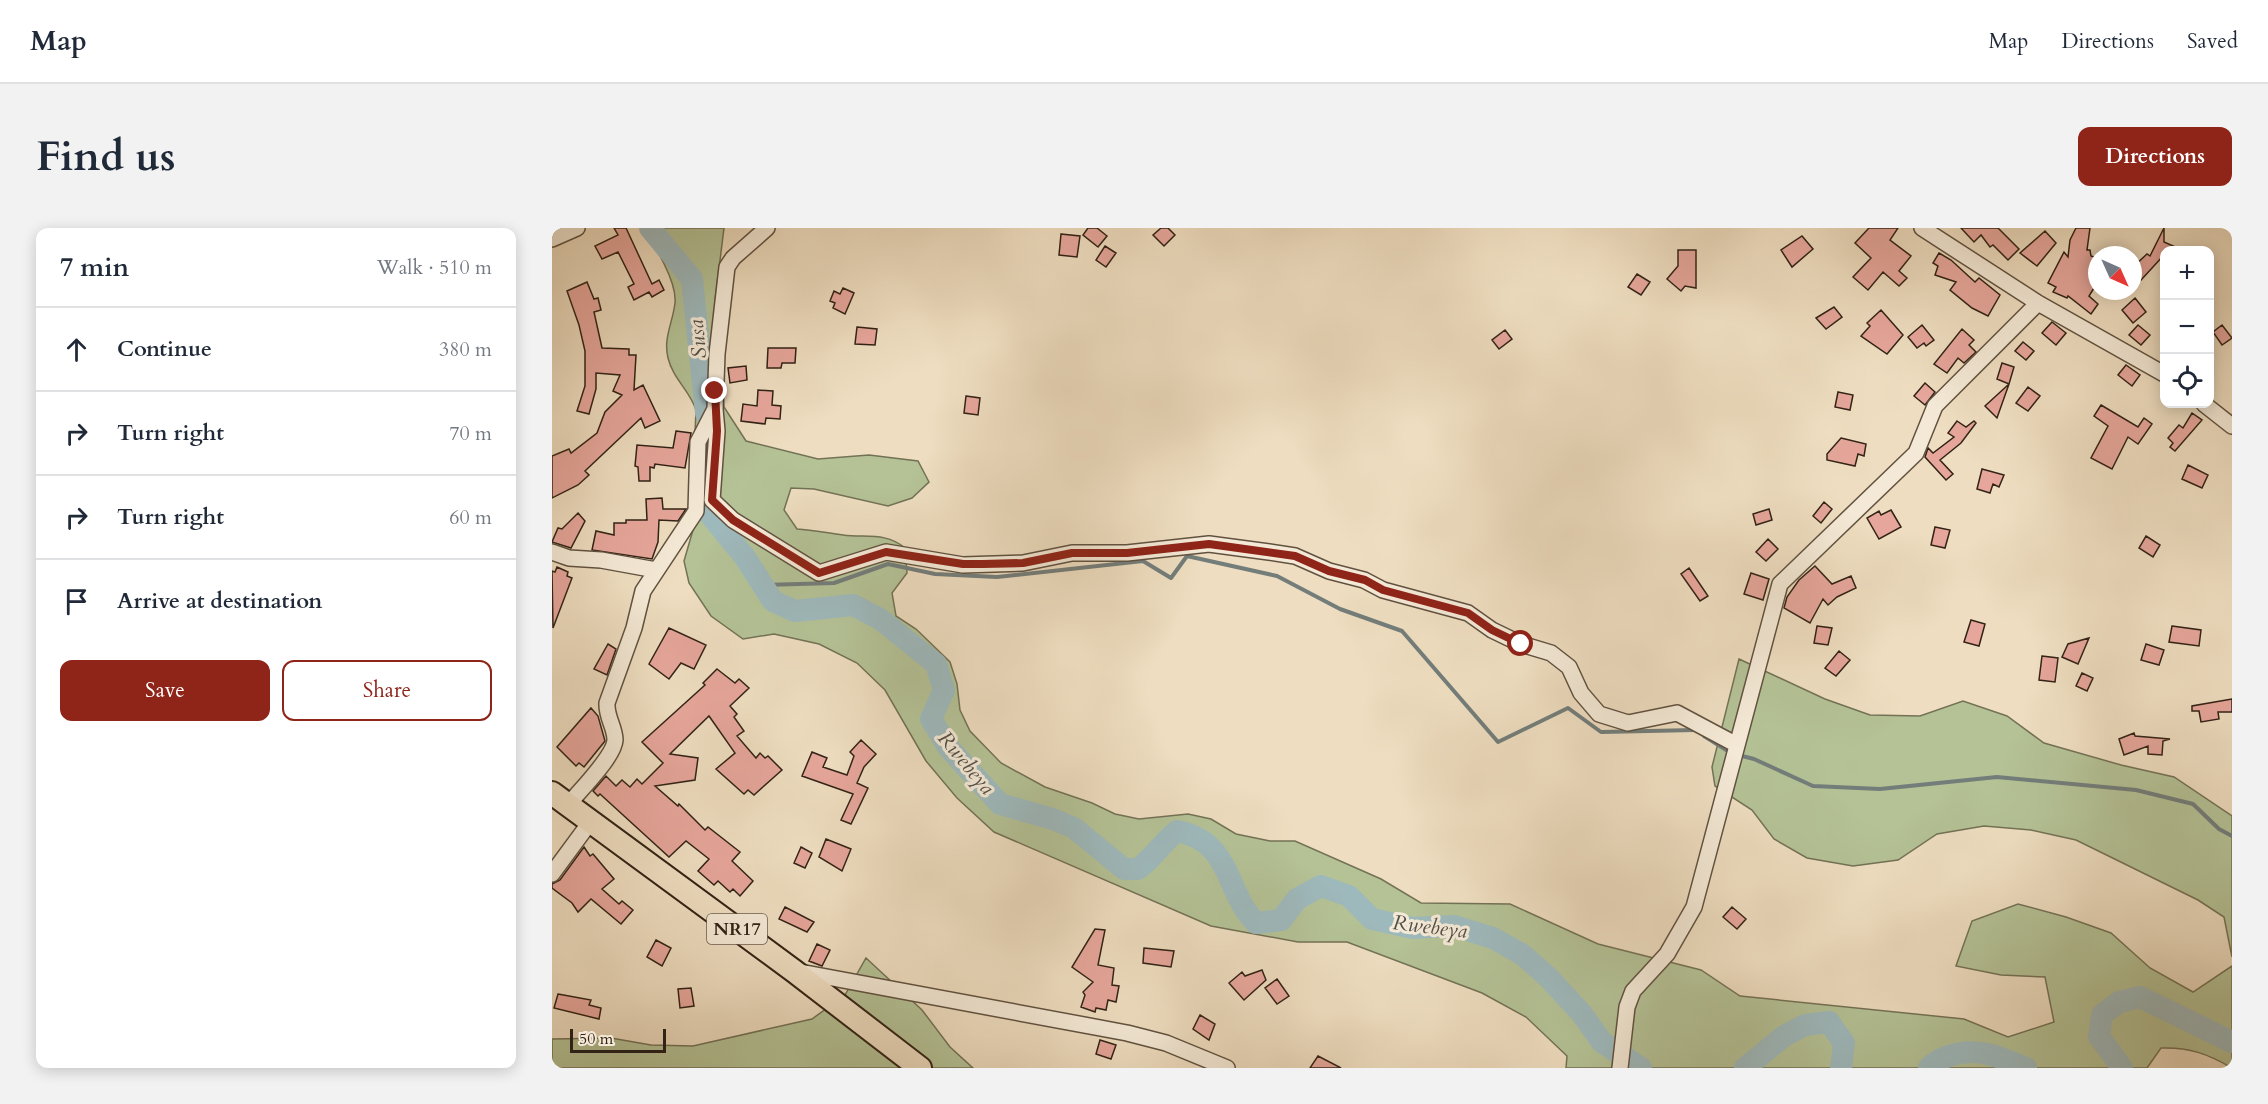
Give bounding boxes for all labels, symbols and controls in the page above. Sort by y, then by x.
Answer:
text: Map [30,22,87,60]
text: Map [1988,27,2028,56]
text: Directions [2061,27,2154,56]
text: Saved [2187,27,2238,56]
button: Directions [2078,127,2232,186]
text: Find us [36,128,176,185]
north arrow [2088,246,2142,300]
map controls [2160,246,2214,408]
button: + [2160,246,2214,300]
text: 7 min [60,250,129,285]
text: Walk · 510 m [377,254,492,281]
button: − [2160,300,2214,354]
water label: Susa [682,318,714,360]
icon: ahead [60,333,93,366]
text: Continue [117,334,212,364]
text: 380 m [439,336,492,363]
button: locate [2160,354,2214,408]
route end [701,377,727,403]
icon: right [60,417,93,450]
text: Turn right [117,418,224,448]
text: 70 m [449,420,492,447]
icon: right [60,501,93,534]
text: Turn right [117,502,224,532]
text: 60 m [449,504,492,531]
icon: arrive [60,585,93,618]
text: Arrive at destination [117,586,322,616]
route start [1507,630,1533,656]
button: Save [60,660,270,721]
button: Share [282,660,492,721]
water label: Rwebeya [931,725,1001,801]
water label: Rwebeya [1391,908,1469,946]
road number: NR17 [707,914,767,944]
scale bar [570,1026,666,1054]
text: 50 m [579,1028,613,1050]

